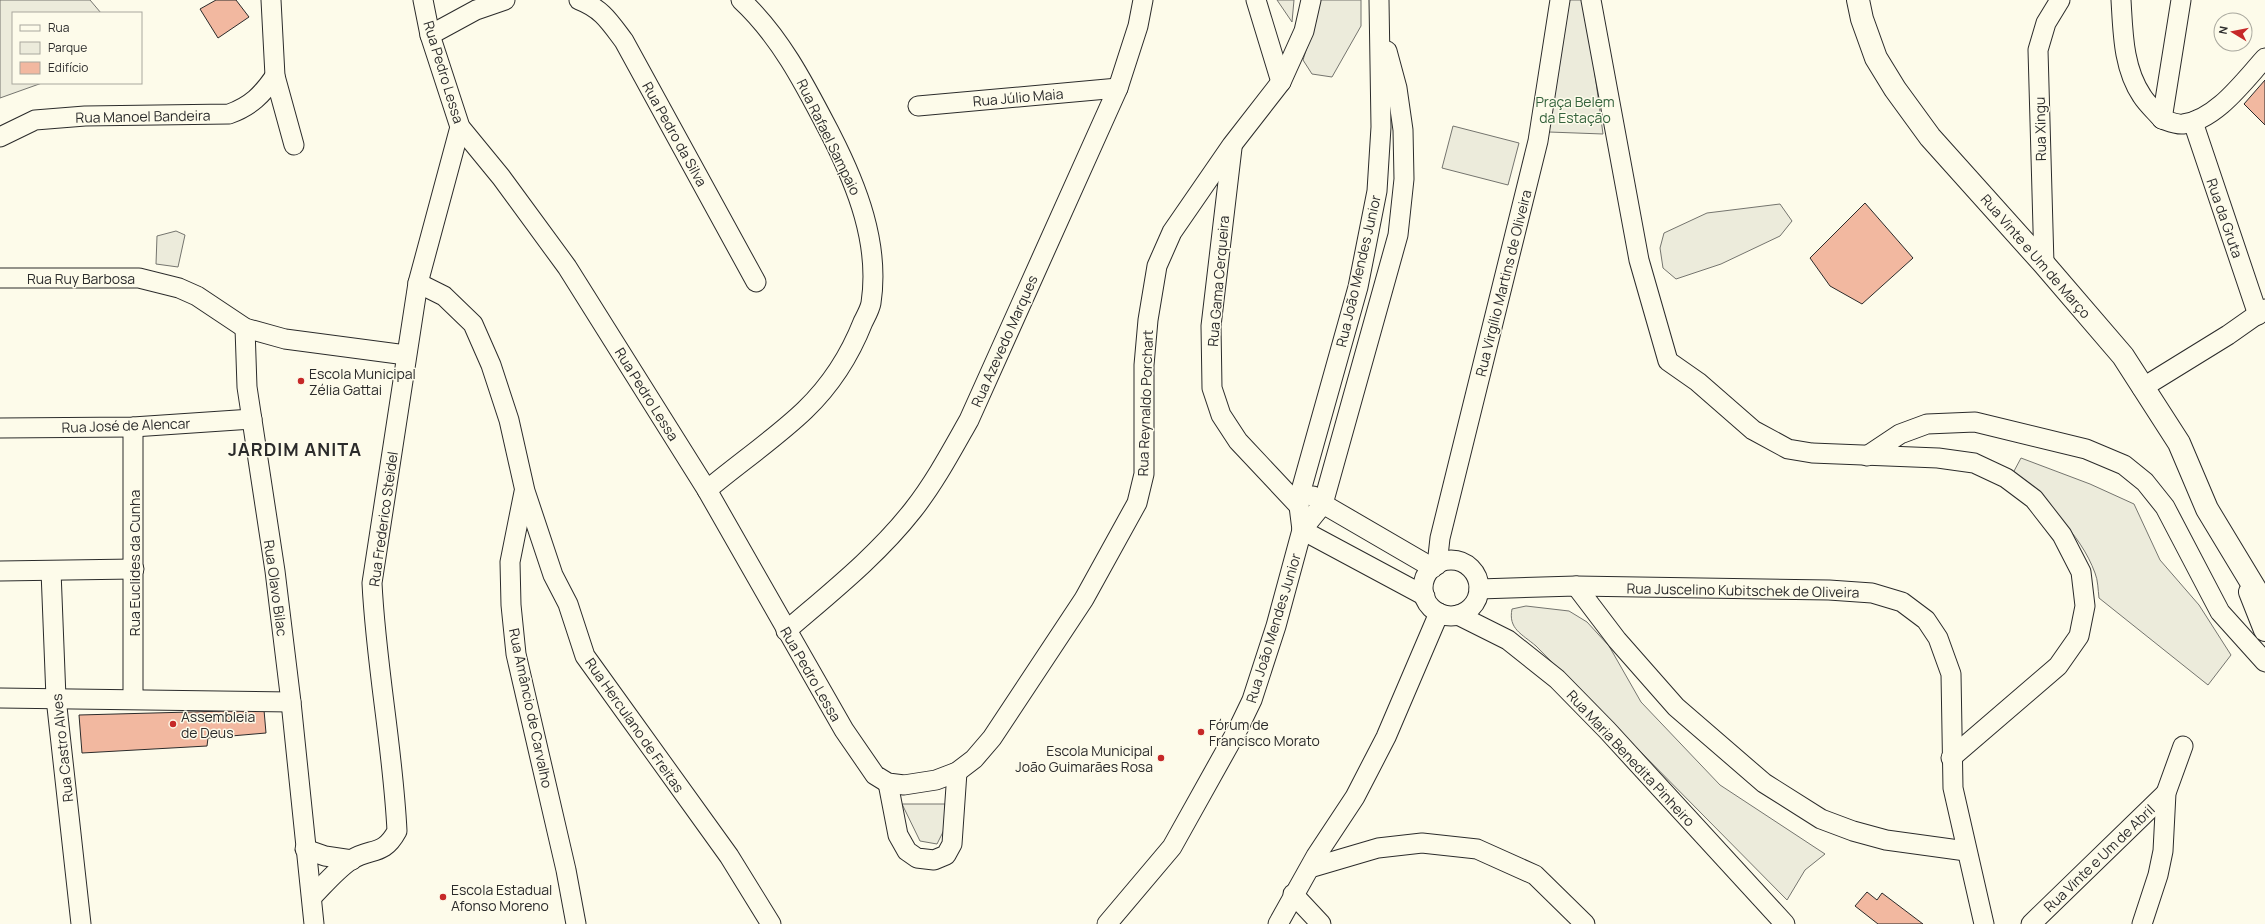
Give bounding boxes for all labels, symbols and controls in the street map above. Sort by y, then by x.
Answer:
legend [12,12,142,84]
north arrow [2213,12,2253,52]
street label: Rua Pedro Lessa [419,18,469,126]
text: Rua [48,19,69,36]
text: N [2215,25,2231,35]
text: Parque [48,39,87,56]
text: Edifício [48,59,88,76]
street label: Rua Rafael Sampaio [793,76,865,198]
street label: Rua Pedro da Silva [638,78,712,190]
street label: Rua Júlio Maia [972,84,1064,110]
park label: Praça Belem da Estação [1535,92,1615,127]
street label: Rua Xingu [2030,97,2050,161]
street label: Rua Manoel Bandeira [75,105,211,127]
street label: Rua da Gruta [2202,176,2248,260]
street label: Rua Virgílio Martins de Oliveira [1471,188,1535,378]
street label: Rua Vinte e Um de Março [1977,190,2095,322]
street label: Rua João Mendes Junior [1331,193,1385,349]
street label: Rua Gama Cerqueira [1203,215,1233,347]
street label: Rua Ruy Barbosa [27,269,135,288]
street label: Rua Azevedo Marques [966,272,1042,410]
street label: Rua Reynaldo Porchart [1133,329,1157,477]
street label: Rua Pedro Lessa [611,344,683,444]
place label: Escola Municipal Zélia Gattai [309,364,416,399]
marker: Escola Municipal Zélia Gattai [296,376,306,386]
street label: Rua José de Alencar [61,413,191,437]
district label: JARDIM ANITA [228,437,362,461]
street label: Rua Frederico Steidel [364,450,402,588]
street label: Rua Euclides da Cunha [125,490,144,636]
street label: Rua Olavo Bilac [260,539,292,638]
street label: Rua João Mendes Junior [1241,551,1305,705]
street label: Rua Juscelino Kubitschek de Oliveira [1626,578,1860,602]
street label: Rua Pedro Lessa [776,623,846,725]
street label: Rua Amâncio de Carvalho [505,626,557,790]
street label: Rua Herculano de Freitas [581,654,689,796]
street label: Rua Maria Benedita Pinheiro [1563,686,1699,830]
street label: Rua Castro Alves [47,693,77,803]
place label: Assembleia de Deus [181,707,255,742]
place label: Fórum de Francisco Morato [1209,715,1320,750]
marker: Assembleia de Deus [168,719,178,729]
marker: Fórum de Francisco Morato [1196,727,1206,737]
place label: Escola Municipal João Guimarães Rosa [1015,741,1153,776]
marker: Escola Municipal João Guimarães Rosa [1156,753,1166,763]
street label: Rua Vinte e Um de Abril [2039,800,2159,916]
place label: Escola Estadual Afonso Moreno [451,880,552,915]
marker: Escola Estadual Afonso Moreno [438,892,448,902]

